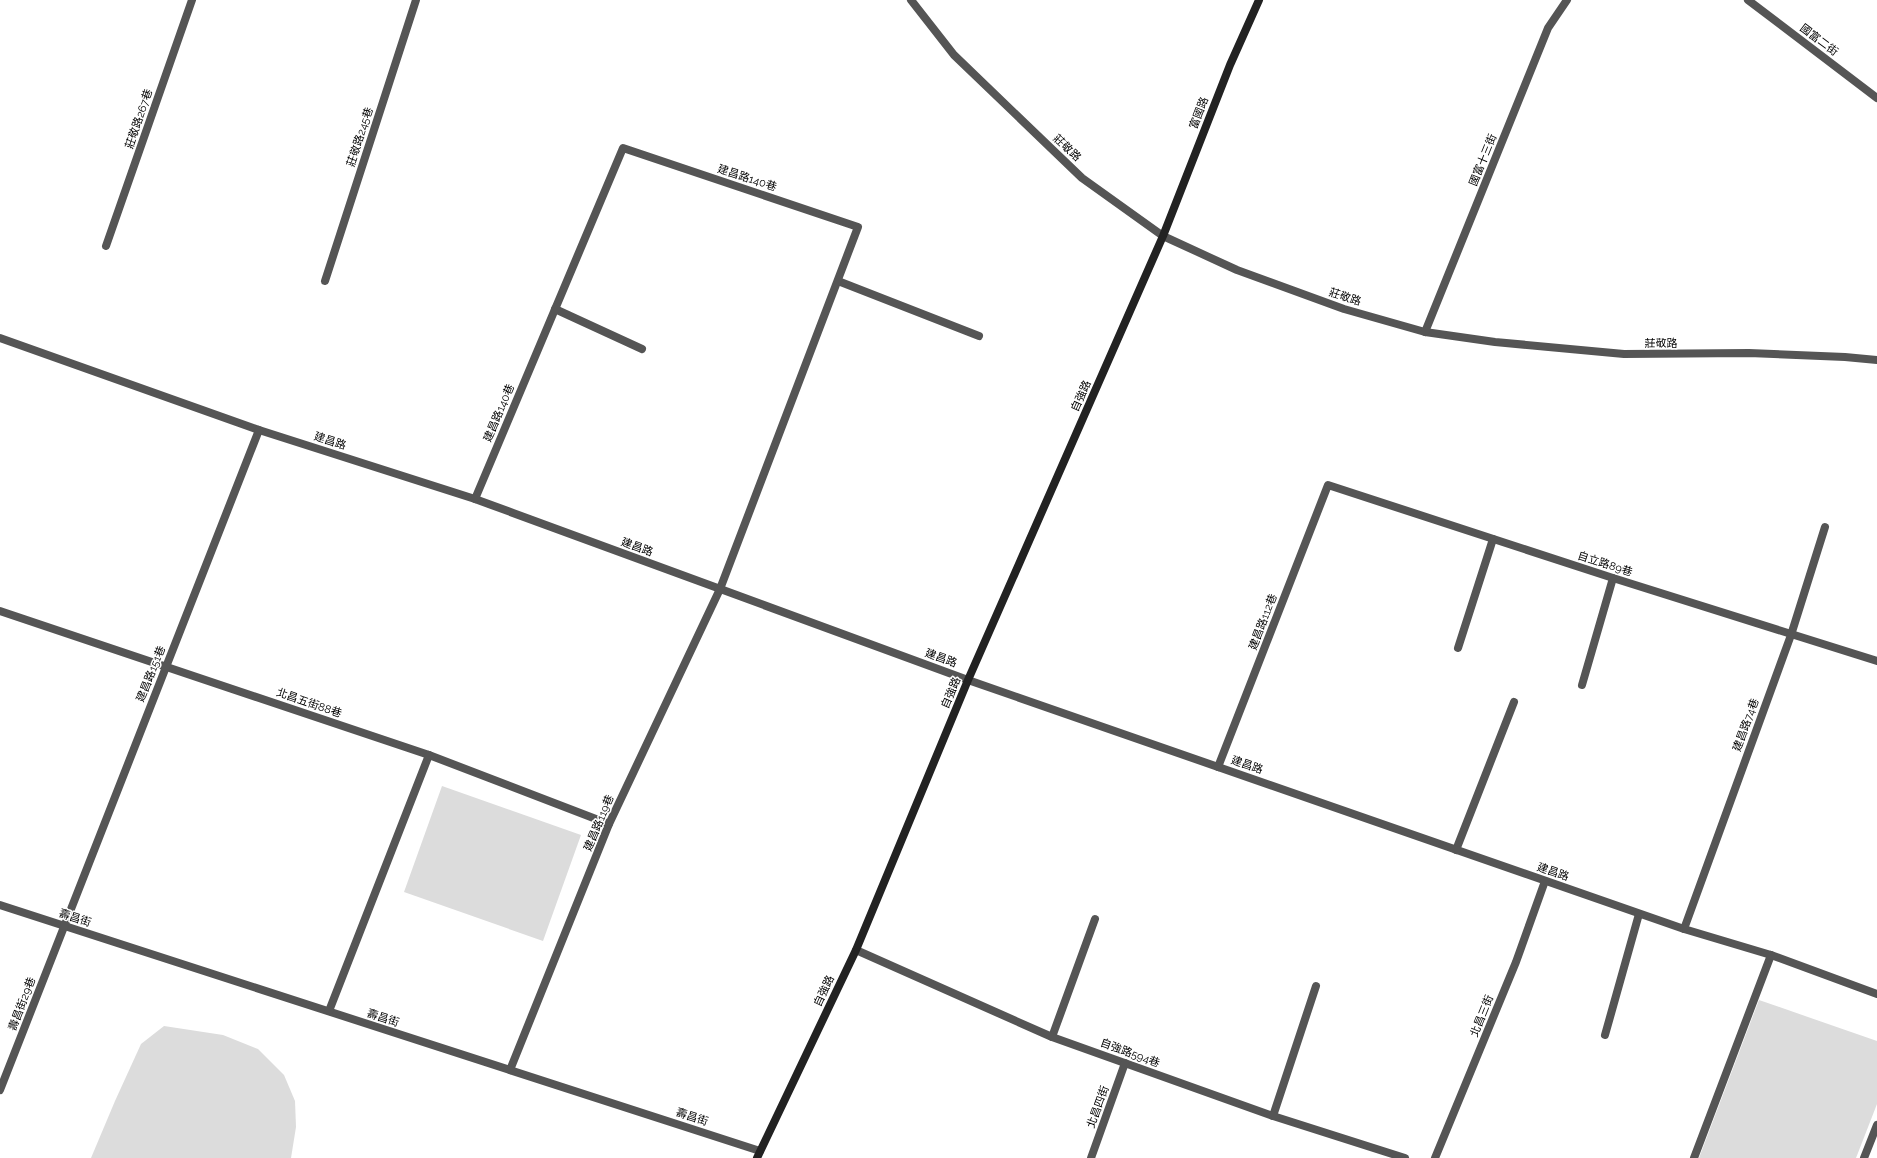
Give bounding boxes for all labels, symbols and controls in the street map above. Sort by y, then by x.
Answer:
street label: 國富二街 [1798,22,1840,58]
street label: 莊敬路267巷 [123,87,155,151]
street label: 富國路 [1187,95,1211,131]
street label: 莊敬路245巷 [344,106,376,168]
street label: 莊敬路 [1050,132,1084,164]
street label: 國富十三街 [1467,132,1499,188]
street label: 建昌路140巷 [716,162,778,194]
street label: 莊敬路 [1327,286,1363,308]
street label: 莊敬路 [1645,337,1678,350]
street label: 自強路 [1068,378,1094,414]
street label: 建昌路140巷 [481,382,517,444]
street label: 建昌路 [312,430,348,452]
street label: 建昌路 [619,535,655,559]
street label: 自立路89巷 [1576,549,1634,579]
street label: 建昌路112巷 [1246,592,1280,652]
street label: 建昌路151巷 [134,644,168,704]
street label: 建昌路 [923,646,959,670]
street label: 自強路 [939,675,963,711]
street label: 北昌五街88巷 [275,686,343,720]
street label: 建昌路74巷 [1730,697,1762,753]
street label: 建昌路 [1229,753,1265,777]
street label: 建昌路119巷 [581,793,617,853]
street label: 建昌路 [1535,860,1571,884]
street label: 壽昌街 [57,907,93,929]
street label: 自強路 [811,973,837,1009]
street label: 壽昌街29巷 [6,975,38,1033]
street label: 北昌三街 [1468,993,1496,1039]
street label: 壽昌街 [365,1007,401,1029]
street label: 自強路594巷 [1098,1036,1162,1070]
street label: 北昌四街 [1084,1084,1112,1130]
street label: 壽昌街 [674,1106,710,1128]

